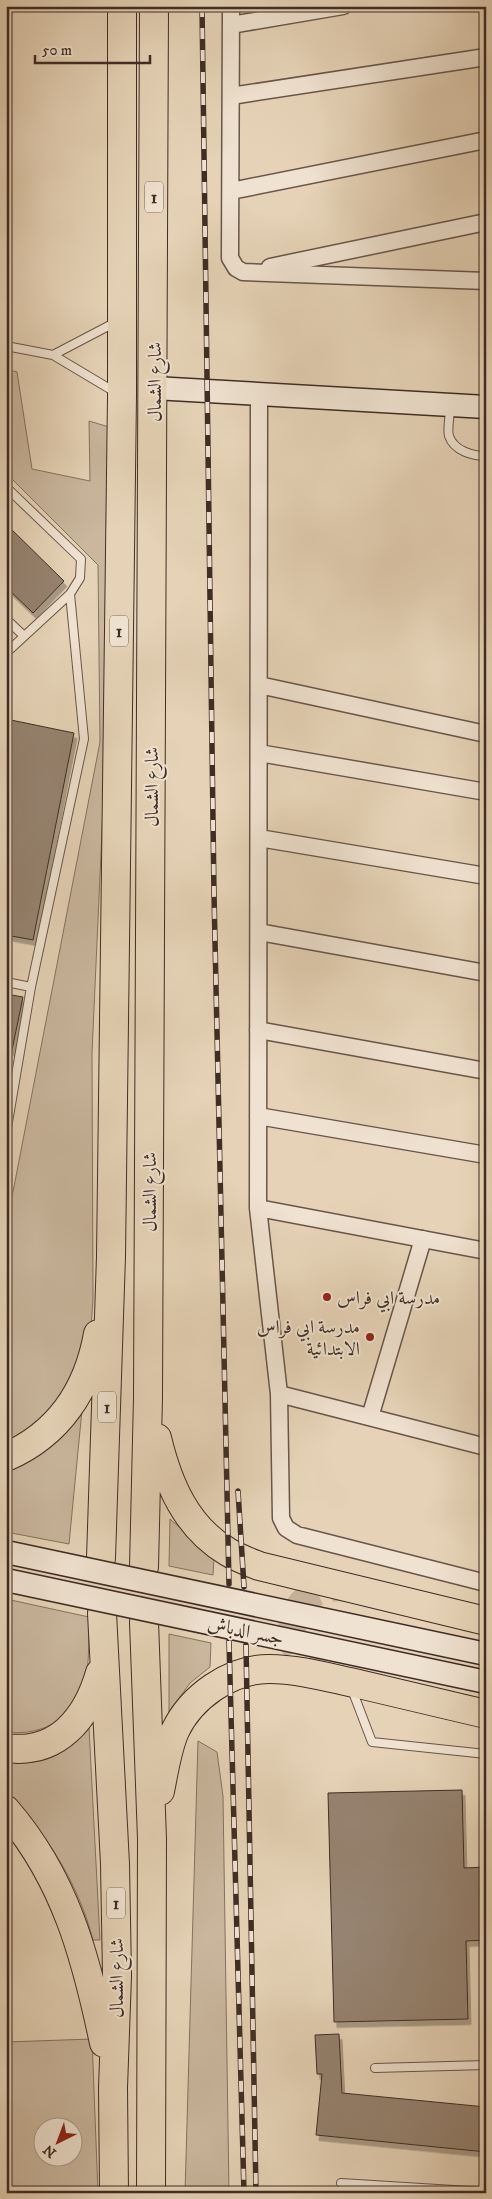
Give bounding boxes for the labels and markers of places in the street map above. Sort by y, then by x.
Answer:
place label: مدرسة ابي فراس [337,1287,440,1313]
marker: مدرسة ابي فراس [321,1291,333,1303]
place label: مدرسة ابي فراس الابتدائية [257,1316,360,1361]
marker: مدرسة ابي فراس الابتدائية [364,1331,376,1343]

